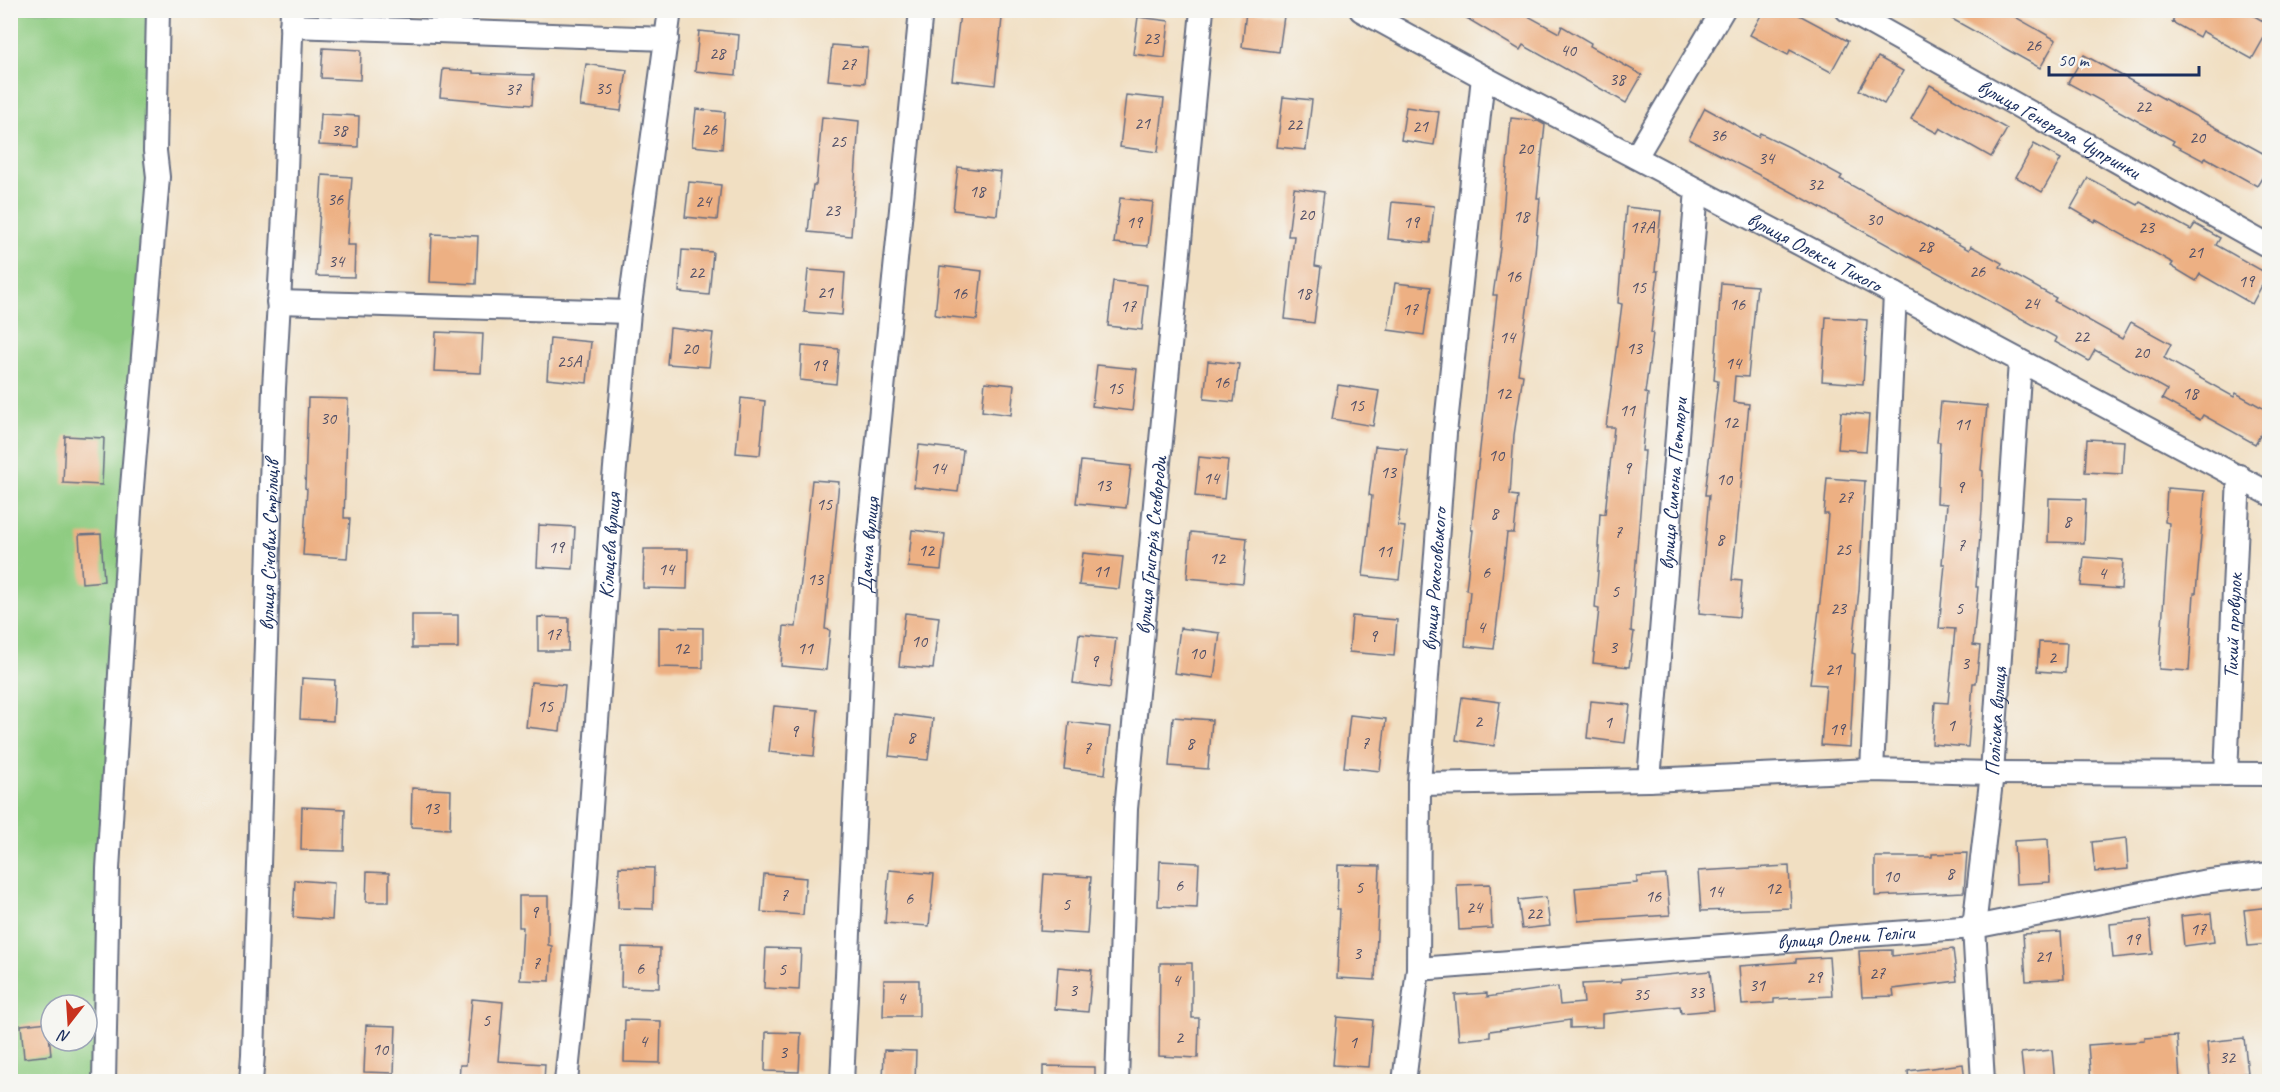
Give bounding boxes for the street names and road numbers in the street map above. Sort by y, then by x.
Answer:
street label: вулиця Генерала Чупринки [1973,73,2146,185]
street label: вулиця Олекси Тихого [1743,206,1889,299]
street label: вулиця Симона Петлюри [1653,395,1693,571]
street label: вулиця Григорія Сковороди [1130,453,1173,636]
street label: вулиця Січових Стрільців [253,455,285,631]
street label: Кільцева вулиця [593,491,626,600]
street label: Дачна вулиця [852,495,885,594]
street label: вулиця Рокосовського [1416,504,1453,652]
street label: Тихий провулок [2217,571,2248,679]
street label: Поліська вулиця [1979,665,2012,777]
street label: вулиця Олени Теліги [1776,918,1916,955]

